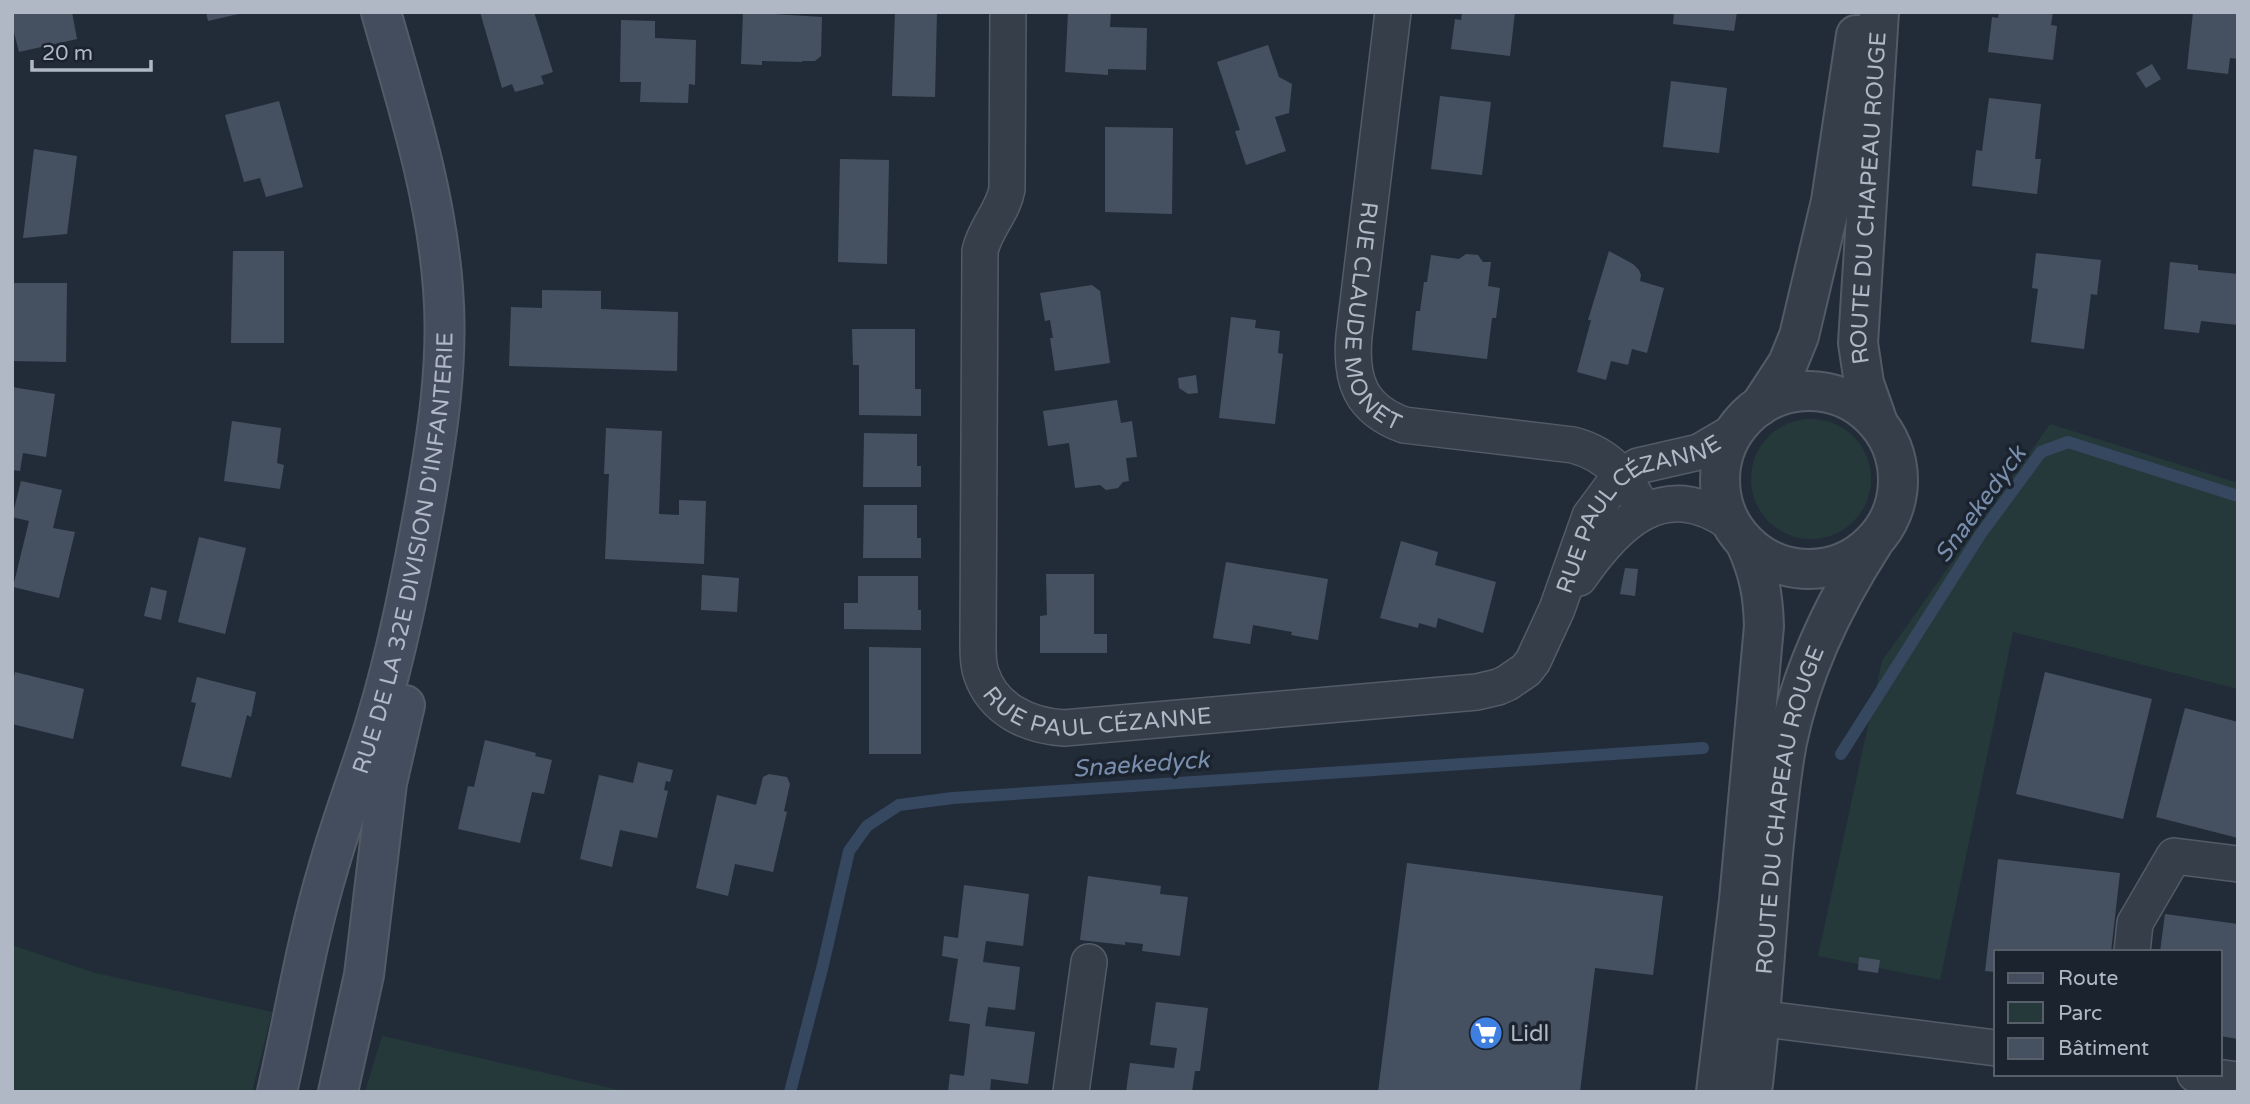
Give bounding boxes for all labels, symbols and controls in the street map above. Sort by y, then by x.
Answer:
scale bar [32,28,150,72]
street label: ROUTE DU CHAPEAU ROUGE [1845,31,1893,366]
text: 20 m [42,41,93,66]
street label: RUE CLAUDE MONET [1338,200,1406,437]
street label: RUE DE LA 32E DIVISION D'INFANTERIE [347,332,460,778]
street label: RUE PAUL CÉZANNE [1551,429,1726,597]
water label: Snaekedyck [1929,439,2033,568]
street label: ROUTE DU CHAPEAU ROUGE [1751,642,1831,975]
street label: RUE PAUL CÉZANNE [976,681,1213,743]
water label: Snaekedyck [1072,745,1212,784]
legend [1994,950,2222,1076]
text: Route [2058,966,2118,991]
text: Parc [2058,1001,2102,1026]
supermarket icon: Lidl [1467,1014,1505,1052]
place label: Lidl [1510,1020,1549,1048]
text: Bâtiment [2058,1036,2149,1061]

